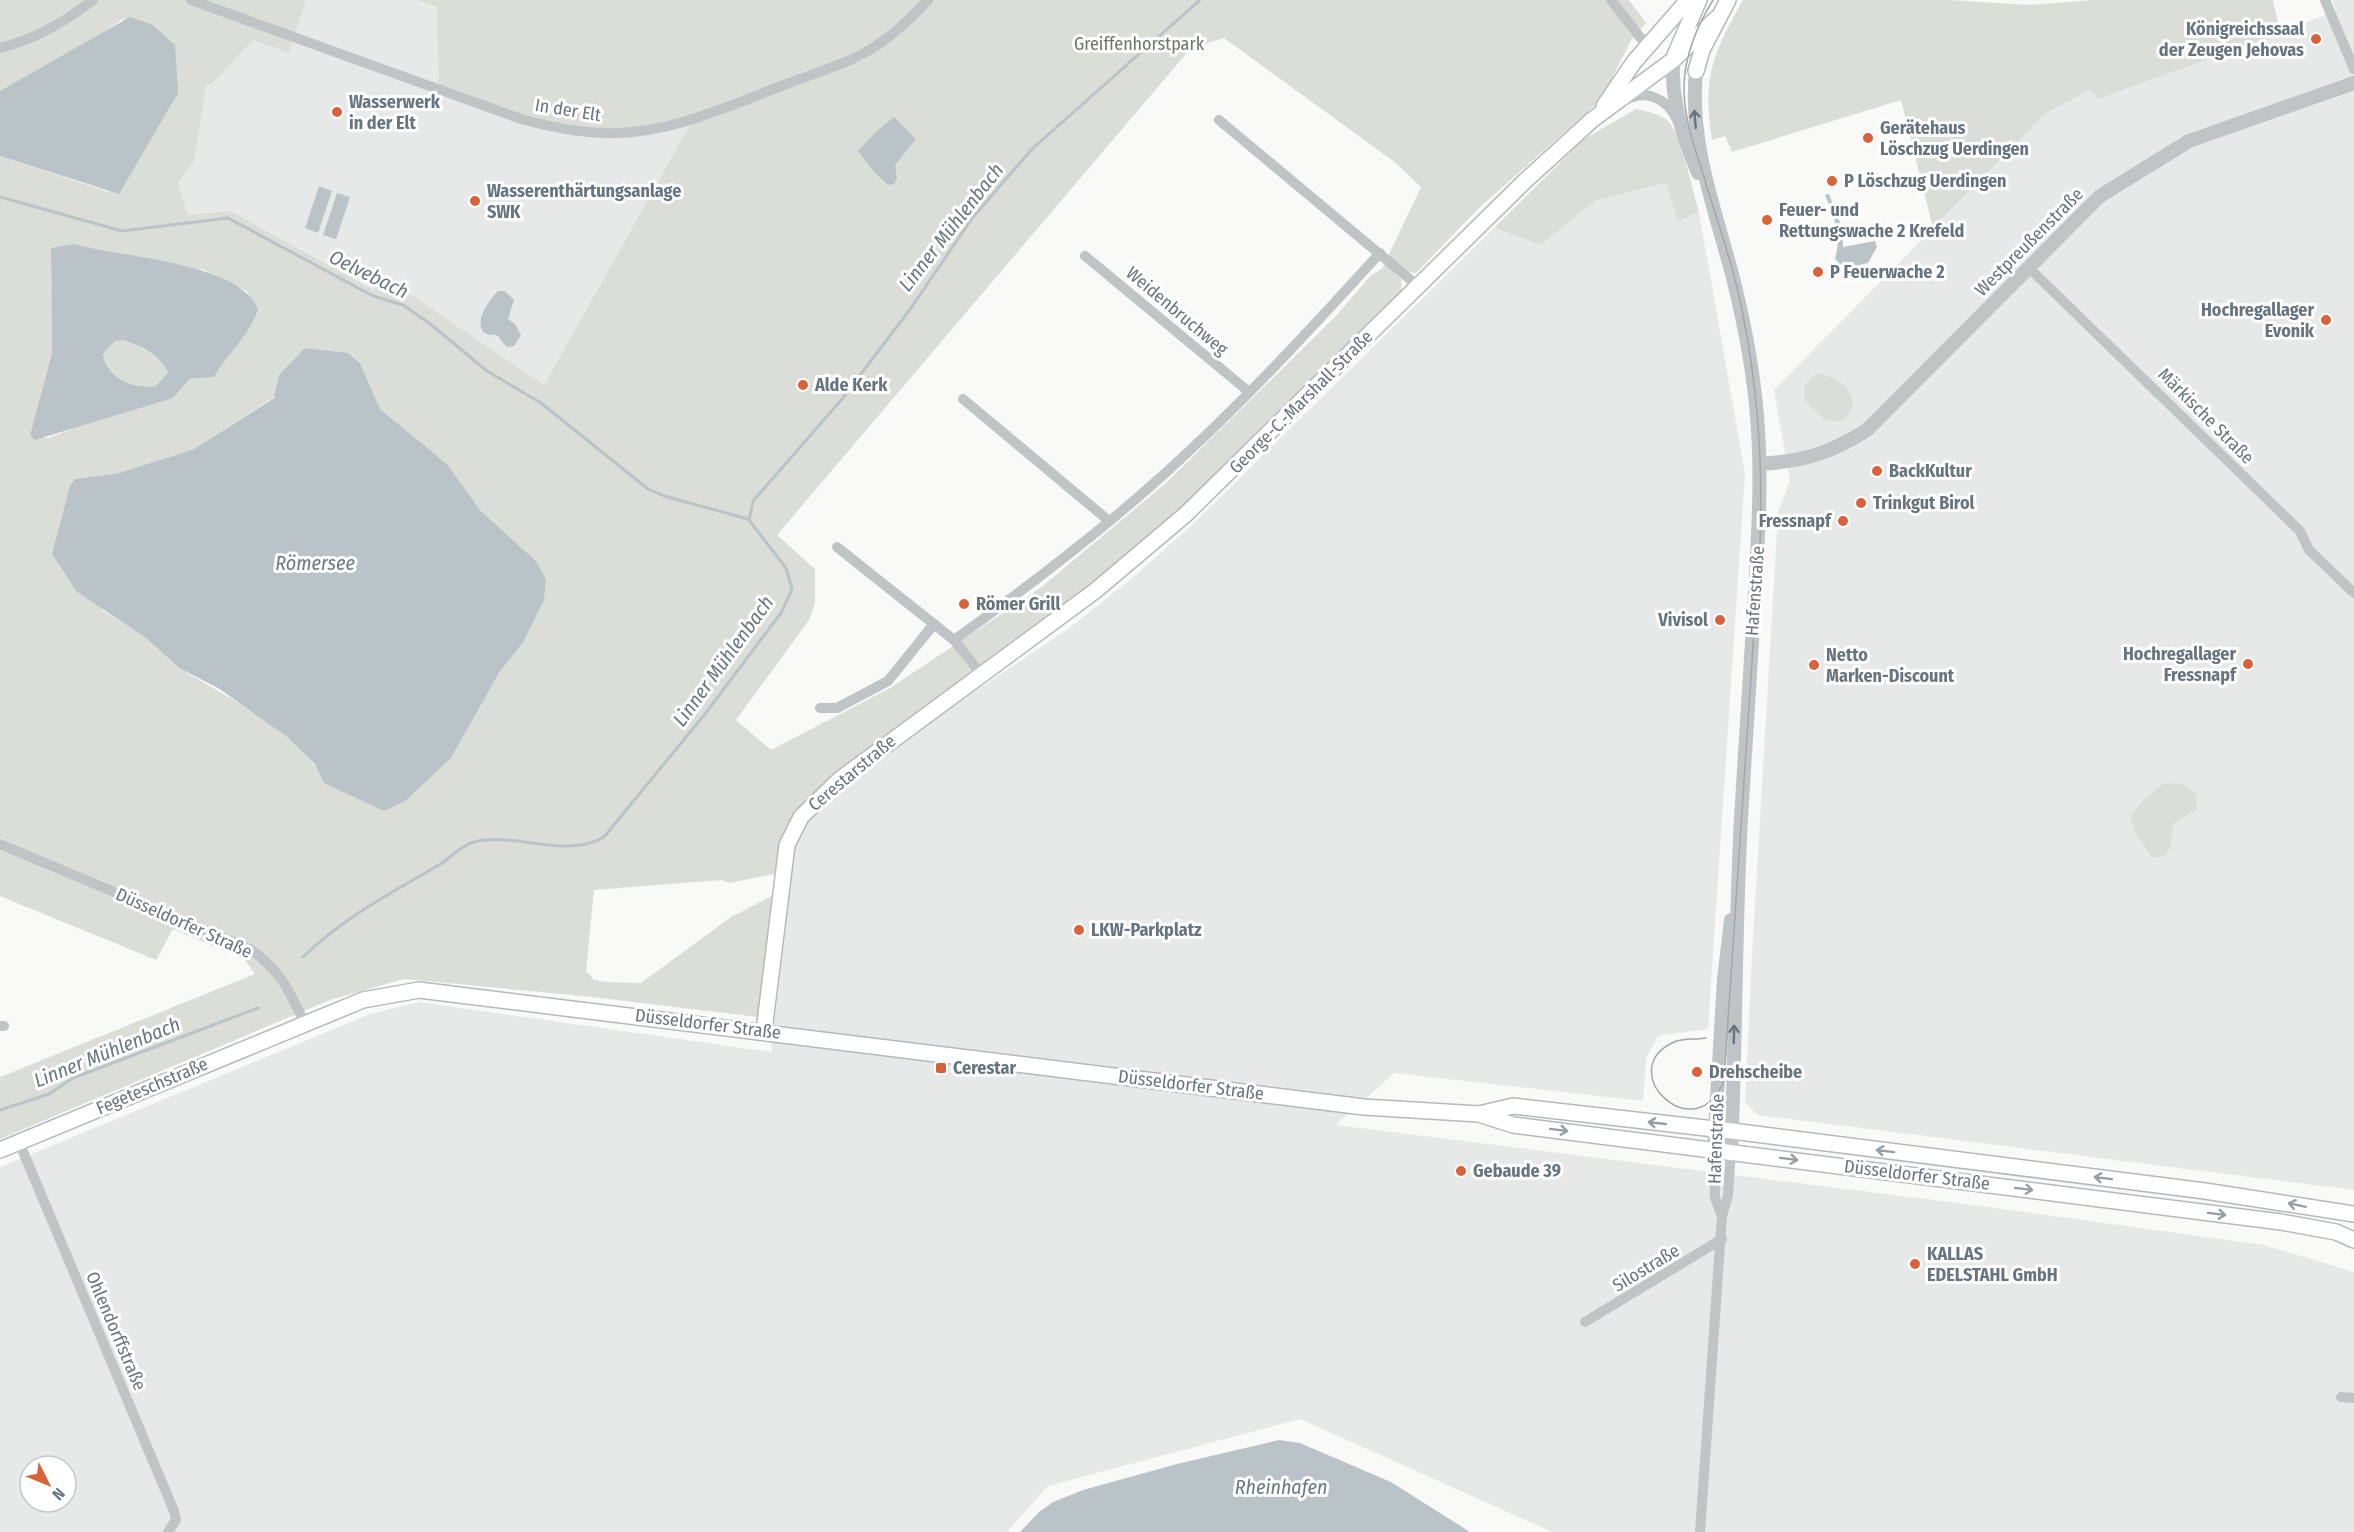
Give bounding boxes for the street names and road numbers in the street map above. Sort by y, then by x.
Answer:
street label: In der Elt [533,94,603,126]
street label: Westpreußenstraße [1970,183,2088,301]
street label: Weidenbruchweg [1122,262,1233,360]
street label: George-C.-Marshall-Straße [1225,326,1377,478]
street label: Märkische Straße [2153,363,2259,469]
street label: Hafenstraße [1741,545,1769,637]
street label: Cerestarstraße [804,730,900,816]
street label: Düsseldorfer Straße [113,883,256,963]
street label: Düsseldorfer Straße [634,1004,782,1044]
street label: Fegeteschstraße [93,1053,211,1119]
street label: Düsseldorfer Straße [1117,1065,1265,1105]
street label: Hafenstraße [1703,1094,1729,1184]
street label: Düsseldorfer Straße [1843,1155,1991,1195]
street label: Silostraße [1609,1239,1684,1297]
street label: Ohlendorffstraße [81,1268,151,1394]

